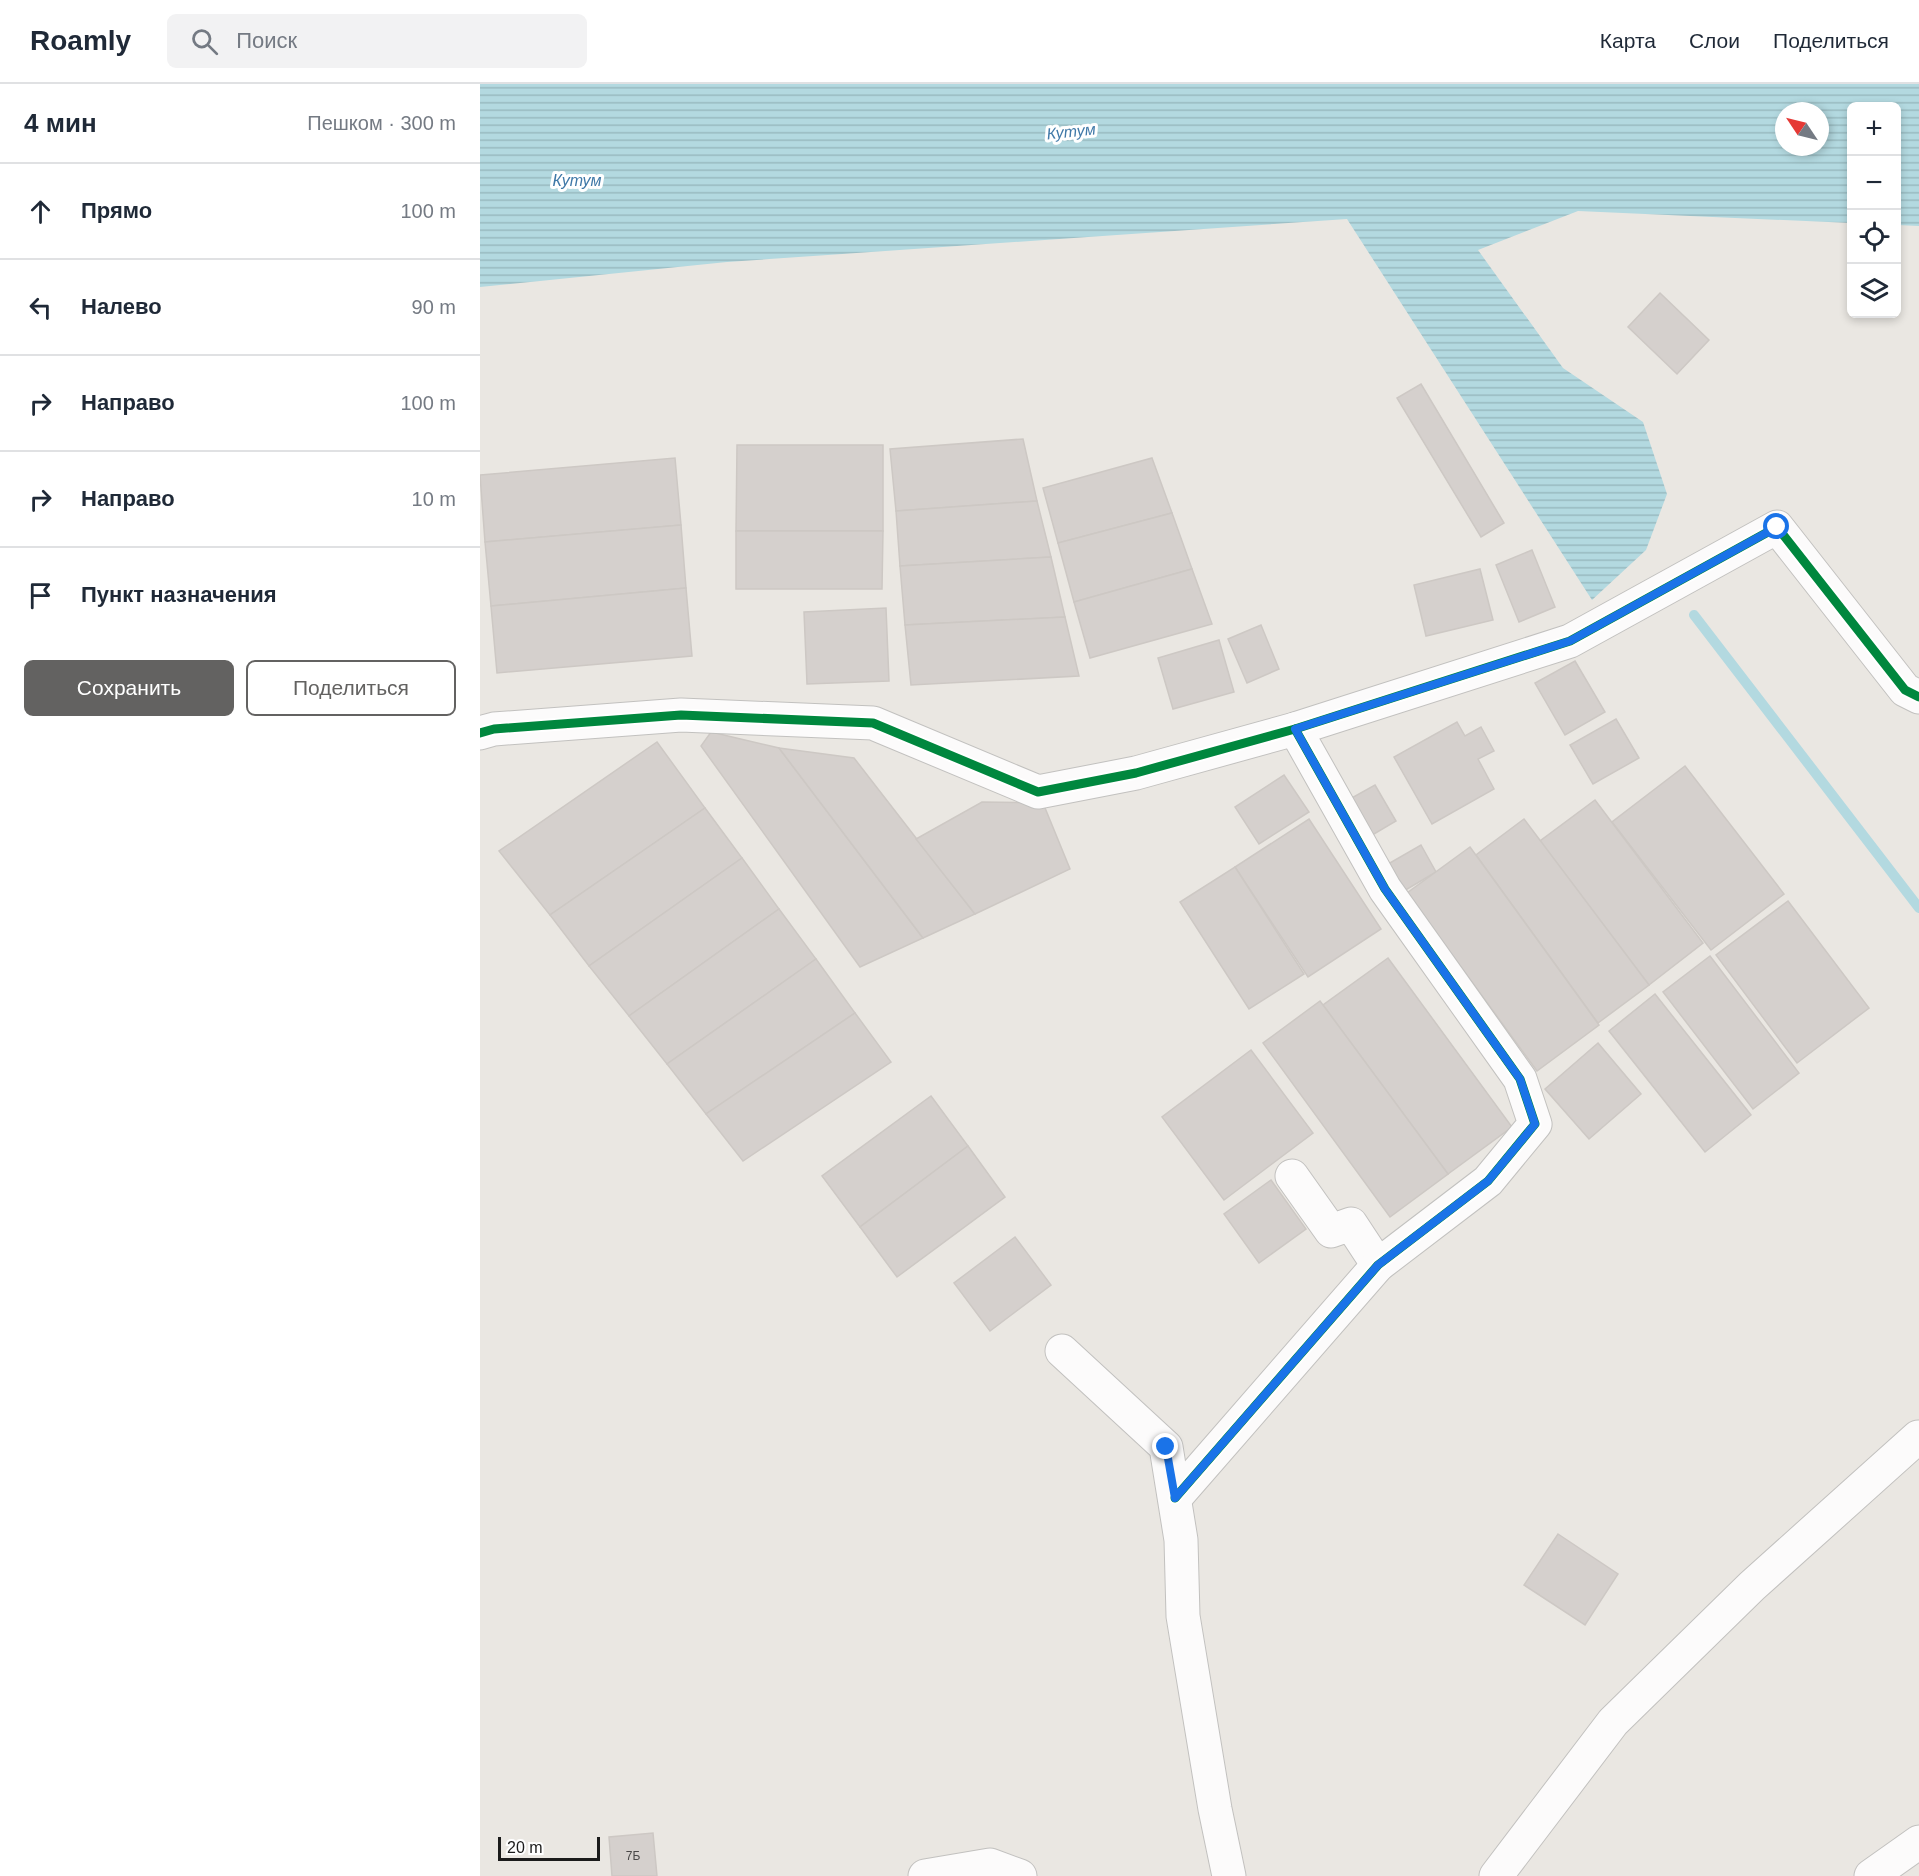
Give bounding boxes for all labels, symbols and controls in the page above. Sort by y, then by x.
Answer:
search box [167,14,587,68]
text: Roamly [30,25,131,56]
icon: search [188,25,221,58]
text: Поиск [236,28,297,53]
text: Карта [1600,29,1656,52]
text: Слои [1689,29,1740,52]
text: Поделиться [1773,29,1889,52]
north arrow [1775,102,1829,156]
map controls [1847,102,1901,318]
button: + [1847,102,1901,156]
text: 4 мин [24,108,97,138]
text: Пешком · 300 m [307,112,456,134]
water label: Кутум [1046,120,1096,143]
button: − [1847,156,1901,210]
water label: Кутум [552,172,602,189]
icon: ahead [24,195,57,228]
text: Прямо [81,198,152,223]
text: 100 m [400,200,456,222]
button: locate [1847,210,1901,264]
button: layers [1847,264,1901,318]
icon: left [24,291,57,324]
text: Налево [81,294,162,319]
text: 90 m [412,296,456,318]
icon: right [24,387,57,420]
text: Направо [81,390,175,415]
text: 100 m [400,392,456,414]
icon: right [24,483,57,516]
text: Направо [81,486,175,511]
text: 10 m [412,488,456,510]
route start [1763,513,1789,539]
icon: arrive [24,579,57,612]
text: Пункт назначения [81,582,277,607]
button: Сохранить [24,660,234,716]
button: Поделиться [246,660,456,716]
route end [1152,1433,1178,1459]
scale bar [498,1834,600,1862]
text: 20 m [507,1839,543,1856]
house number: 7Б [626,1849,640,1863]

